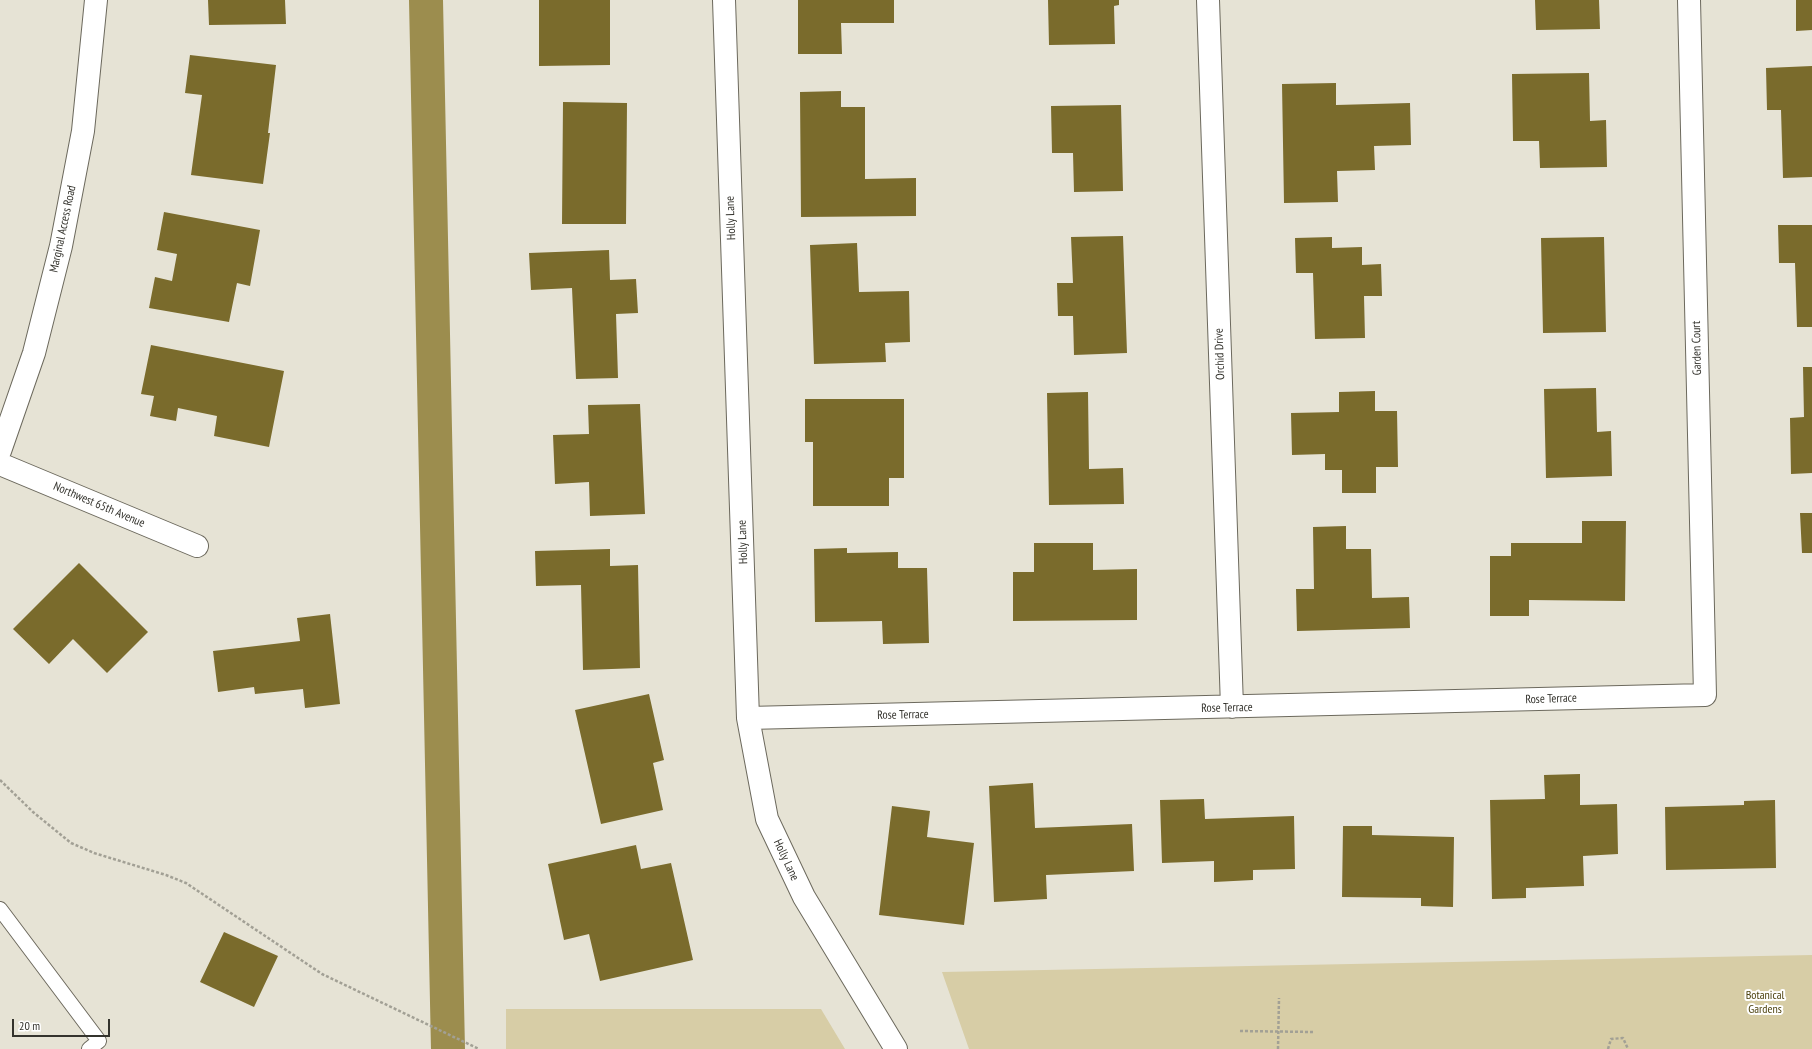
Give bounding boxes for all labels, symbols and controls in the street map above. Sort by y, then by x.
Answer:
street label: Marginal Access Road [47,184,79,274]
street label: Holly Lane [723,196,739,240]
street label: Garden Court [1689,321,1705,375]
street label: Orchid Drive [1212,328,1228,380]
street label: Northwest 65th Avenue [51,479,147,531]
street label: Holly Lane [735,520,751,564]
street label: Rose Terrace [1525,691,1577,707]
street label: Rose Terrace [1201,700,1253,716]
street label: Rose Terrace [877,707,929,723]
street label: Holly Lane [770,837,802,883]
park label: Botanical Gardens [1746,989,1784,1017]
scale bar [14,1011,112,1037]
text: 20 m [19,1018,40,1033]

